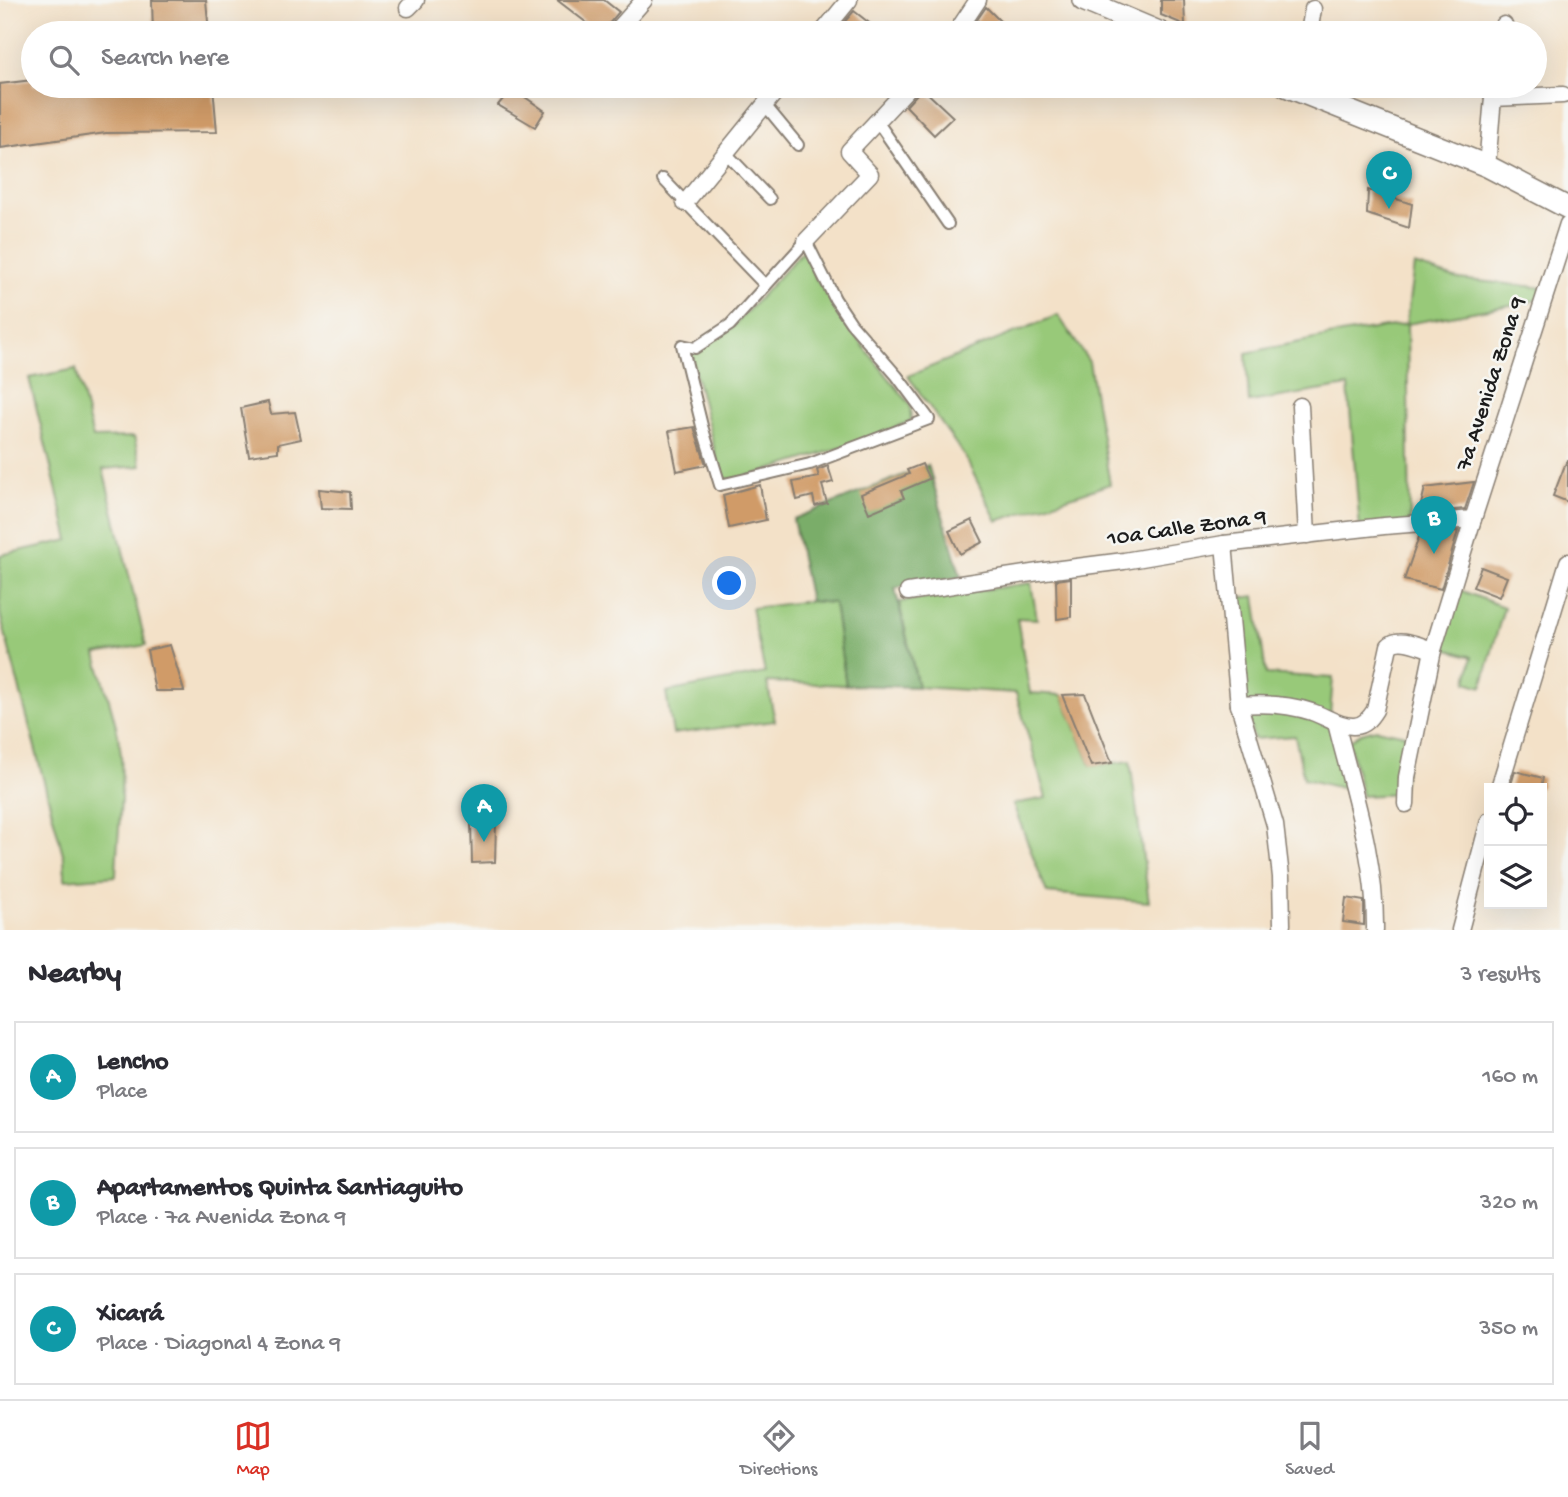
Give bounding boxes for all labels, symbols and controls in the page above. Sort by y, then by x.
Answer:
search box [21,21,1547,98]
icon: search [45,41,83,79]
text: Search here [101,44,229,75]
pin: C [1366,151,1412,209]
street label: 7a Avenida Zona 9 [1451,293,1533,475]
pin: B [1411,496,1457,554]
street label: 10a Calle Zona 9 [1105,504,1269,554]
your location [712,566,746,600]
map controls [1484,783,1547,909]
button: locate [1484,783,1547,846]
pin: A [461,784,507,842]
button: layers [1484,846,1547,909]
text: Nearby [28,958,121,993]
text: 3 results [1460,962,1540,989]
text: Lencho [97,1048,169,1079]
text: A [46,1064,60,1091]
text: 160 m [1482,1064,1538,1091]
text: Place [97,1079,147,1106]
text: Apartamentos Quinta Santiaguito [97,1174,463,1205]
text: B [47,1190,59,1217]
text: 320 m [1480,1190,1538,1217]
text: Place · 7a Avenida Zona 9 [97,1205,346,1232]
text: Xicará [97,1300,163,1331]
text: C [47,1316,59,1343]
text: 350 m [1479,1316,1538,1343]
text: Place · Diagonal 4 Zona 9 [97,1331,341,1358]
tab: Map [234,1417,272,1482]
tab: Directions [740,1417,817,1482]
tab: Saved [1285,1417,1334,1482]

